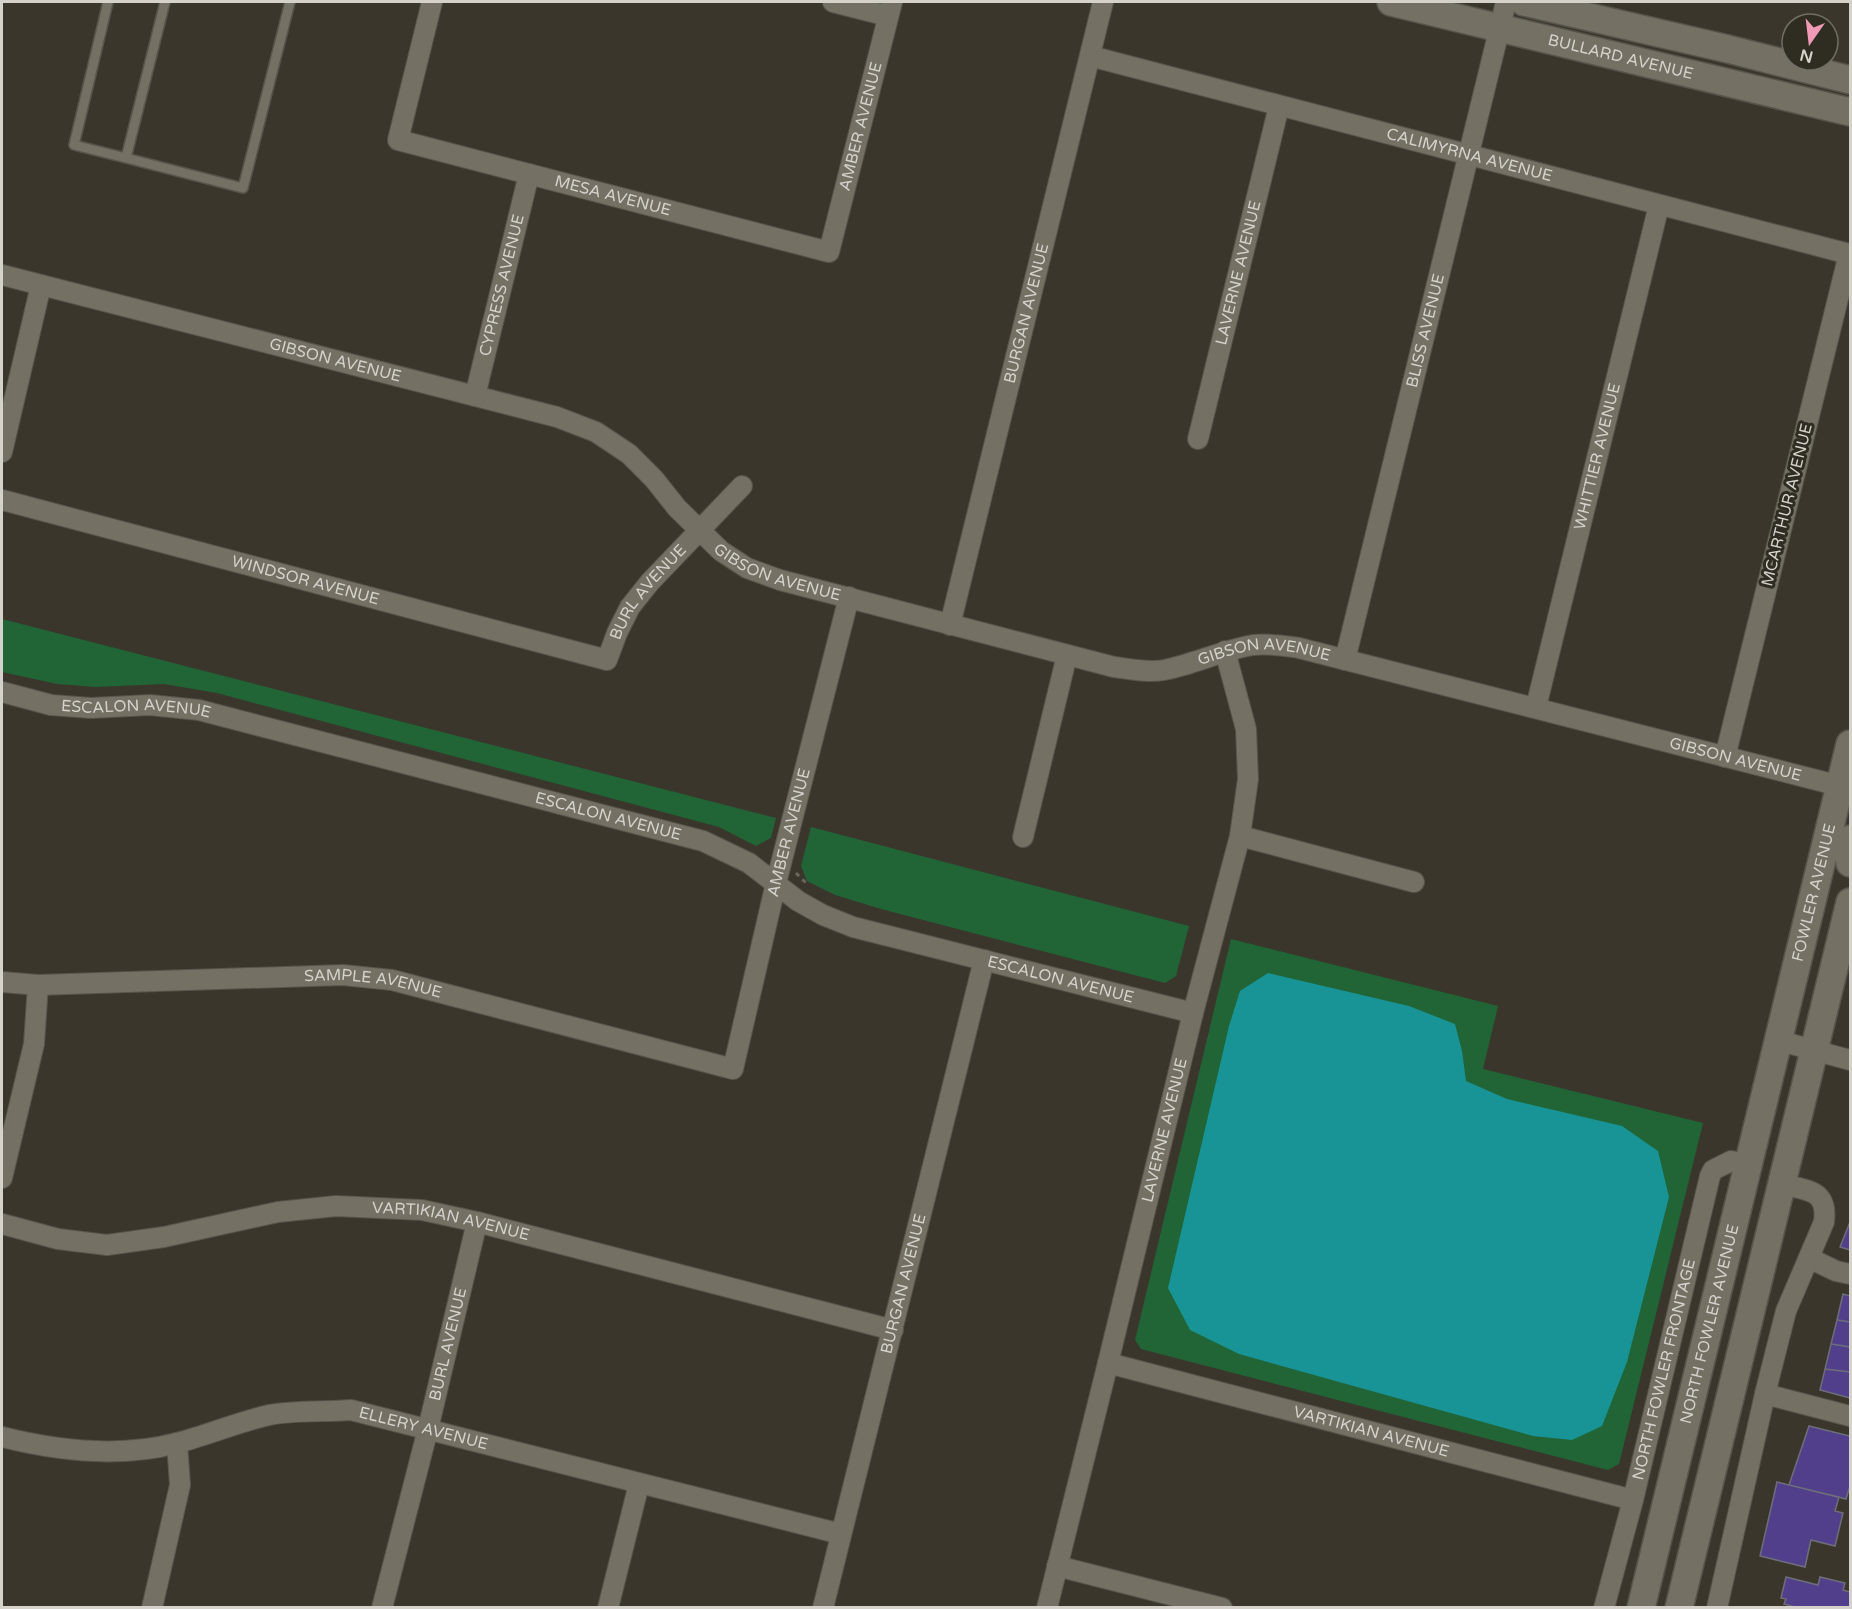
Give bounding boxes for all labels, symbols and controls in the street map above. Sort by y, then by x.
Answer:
north arrow [1780,12,1840,72]
street label: BULLARD AVENUE [1546,30,1695,84]
text: N [1798,44,1815,67]
street label: AMBER AVENUE [835,60,886,193]
street label: CALIMYRNA AVENUE [1384,124,1554,186]
street label: MESA AVENUE [552,171,673,221]
street label: LAVERNE AVENUE [1211,199,1266,347]
street label: CYPRESS AVENUE [475,212,529,358]
street label: BURGAN AVENUE [1000,241,1053,385]
street label: BLISS AVENUE [1402,272,1449,390]
street label: GIBSON AVENUE [267,334,403,387]
street label: WHITTIER AVENUE [1570,381,1625,532]
street label: MCARTHUR AVENUE [1757,421,1817,589]
street label: GIBSON AVENUE [709,539,843,605]
street label: BURL AVENUE [605,540,691,643]
street label: WINDSOR AVENUE [230,551,382,609]
street label: GIBSON AVENUE [1195,634,1333,670]
street label: ESCALON AVENUE [60,695,213,723]
street label: GIBSON AVENUE [1667,733,1804,786]
street label: AMBER AVENUE [763,766,815,899]
street label: ESCALON AVENUE [533,788,683,845]
street label: FOWLER AVENUE [1788,822,1840,964]
street label: ESCALON AVENUE [985,951,1136,1008]
street label: SAMPLE AVENUE [304,965,444,1003]
street label: LAVERNE AVENUE [1137,1056,1192,1204]
street label: VARTIKIAN AVENUE [372,1198,532,1245]
street label: BURGAN AVENUE [877,1212,931,1356]
street label: NORTH FOWLER AVENUE [1676,1222,1743,1426]
street label: NORTH FOWLER FRONTAGE [1628,1257,1700,1482]
street label: BURL AVENUE [425,1286,471,1403]
street label: ELLERY AVENUE [357,1402,490,1454]
street label: VARTIKIAN AVENUE [1291,1402,1451,1462]

